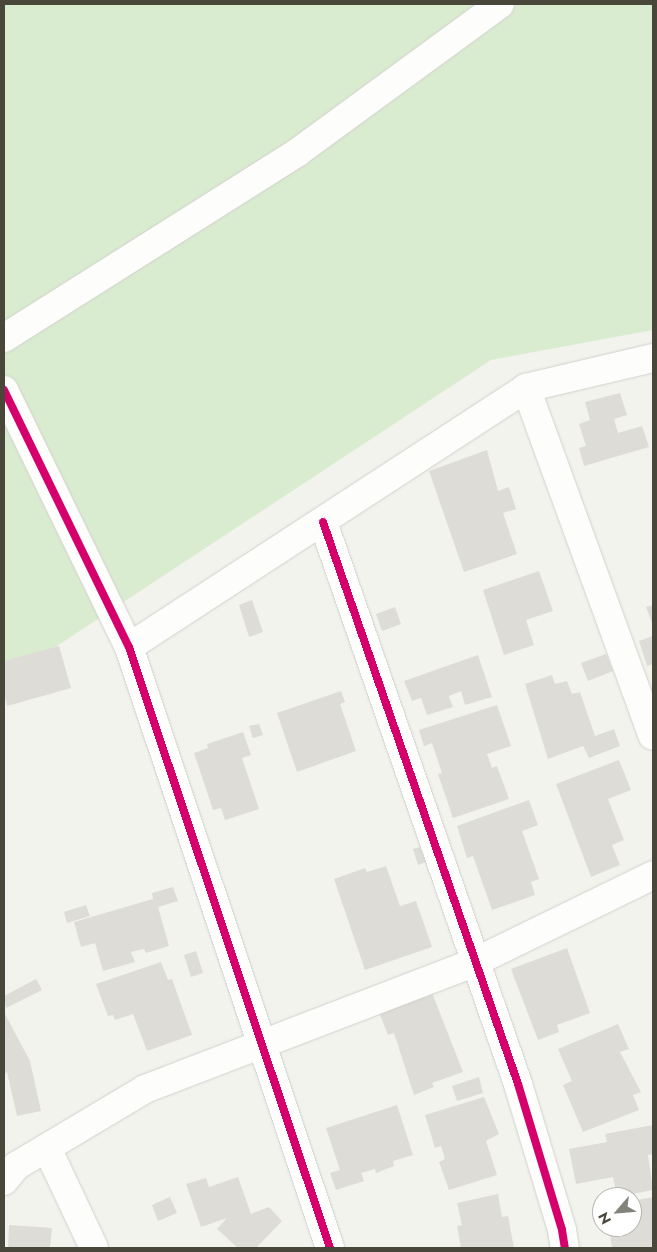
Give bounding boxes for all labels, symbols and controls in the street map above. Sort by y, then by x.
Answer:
north arrow [592,1187,642,1237]
text: N [593,1209,616,1228]

